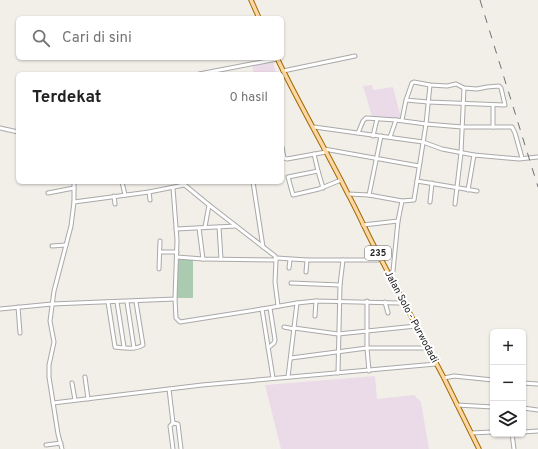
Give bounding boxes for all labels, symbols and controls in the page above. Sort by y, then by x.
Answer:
search box [16,16,284,60]
icon: search [30,27,52,49]
text: Cari di sini [62,29,132,48]
text: Terdekat [32,87,101,109]
text: 0 hasil [230,90,268,106]
road number: 235 [365,246,391,260]
street label: Jalan Solo - Purwodadi [381,269,441,365]
map controls [490,329,526,437]
button: + [490,329,526,365]
button: − [490,365,526,401]
button: layers [490,401,526,437]

